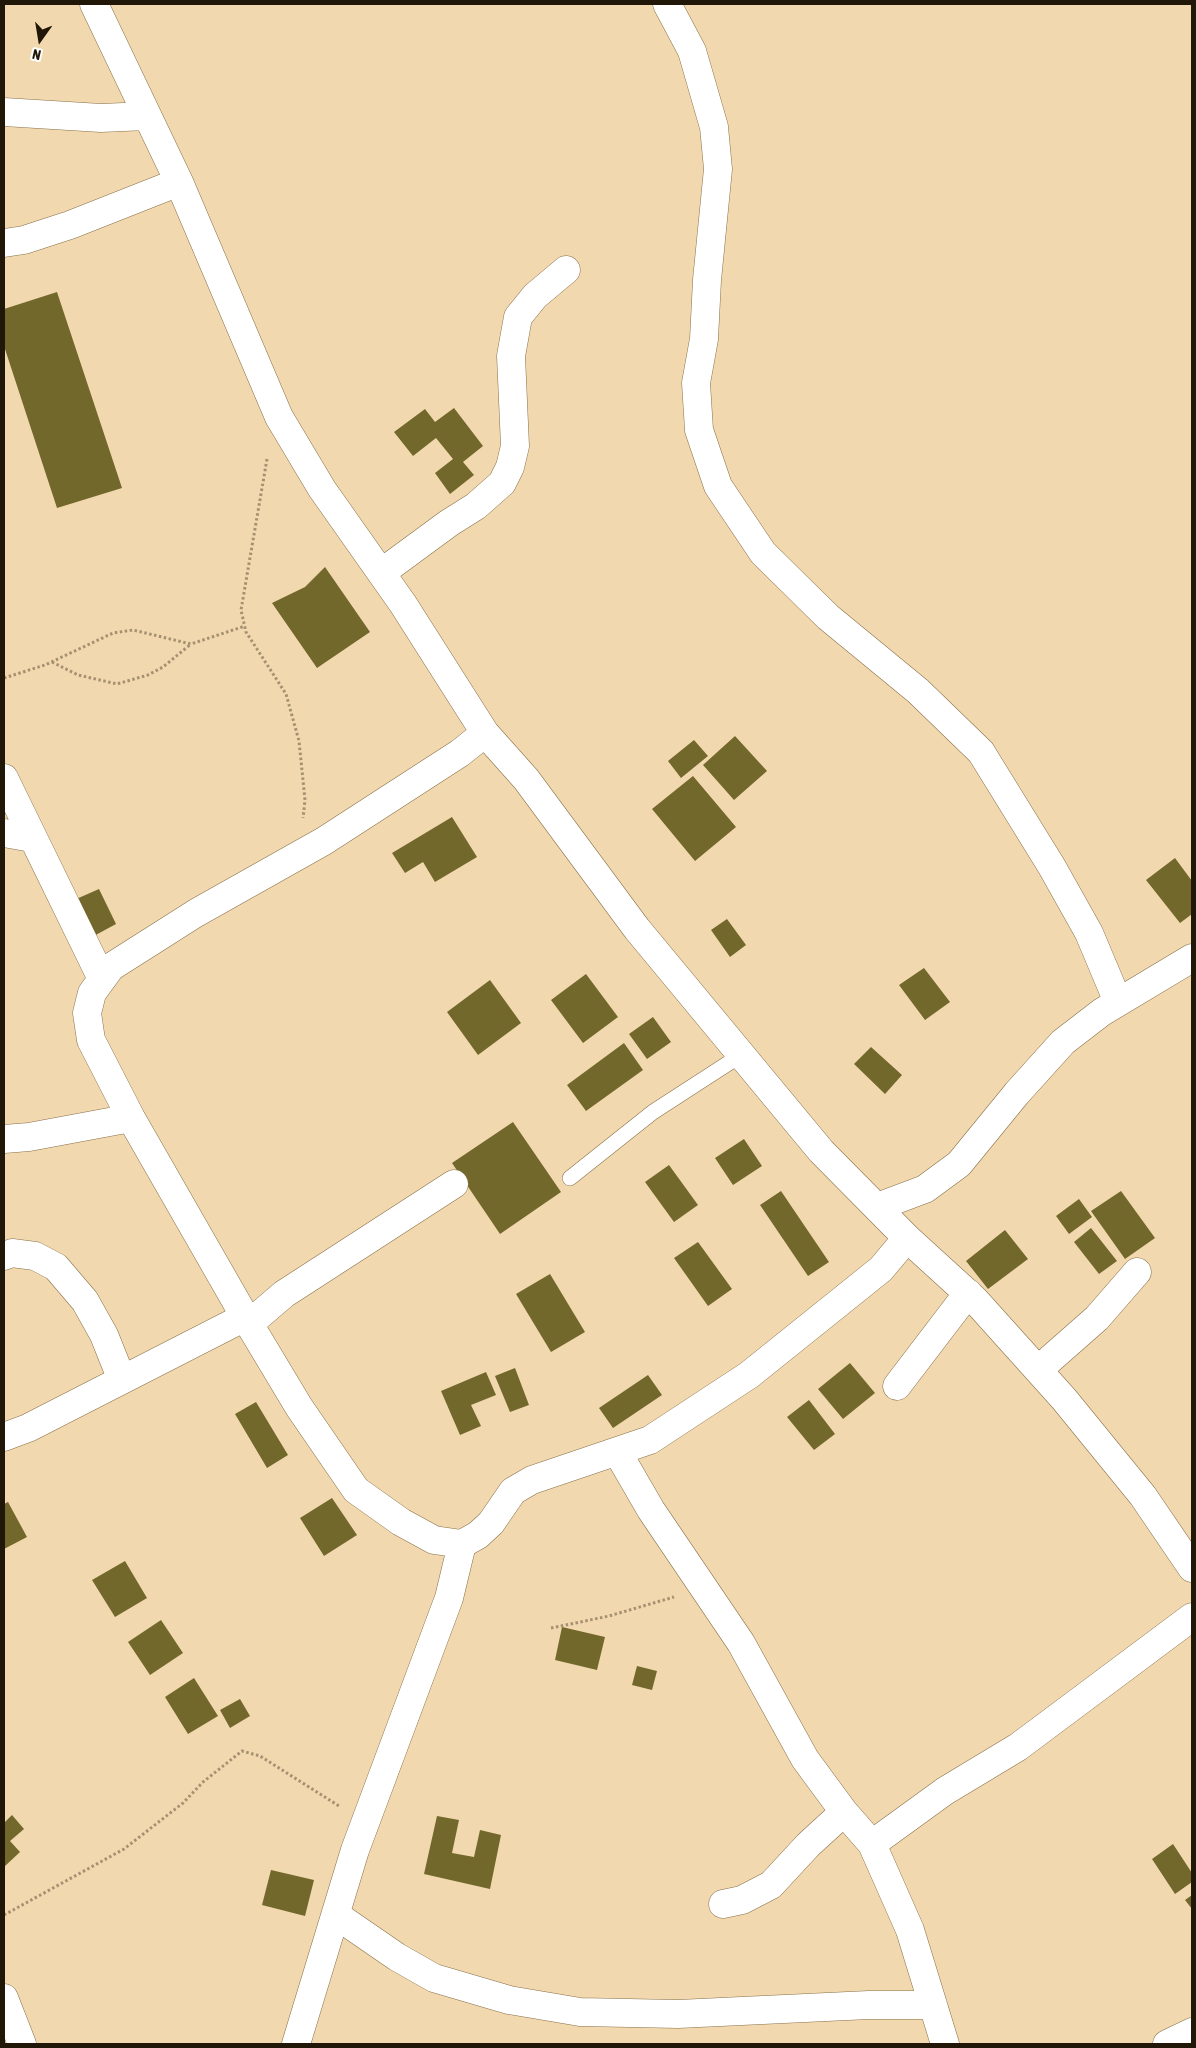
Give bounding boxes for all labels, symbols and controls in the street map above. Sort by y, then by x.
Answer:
north arrow [15,15,65,65]
text: N [31,46,42,63]

